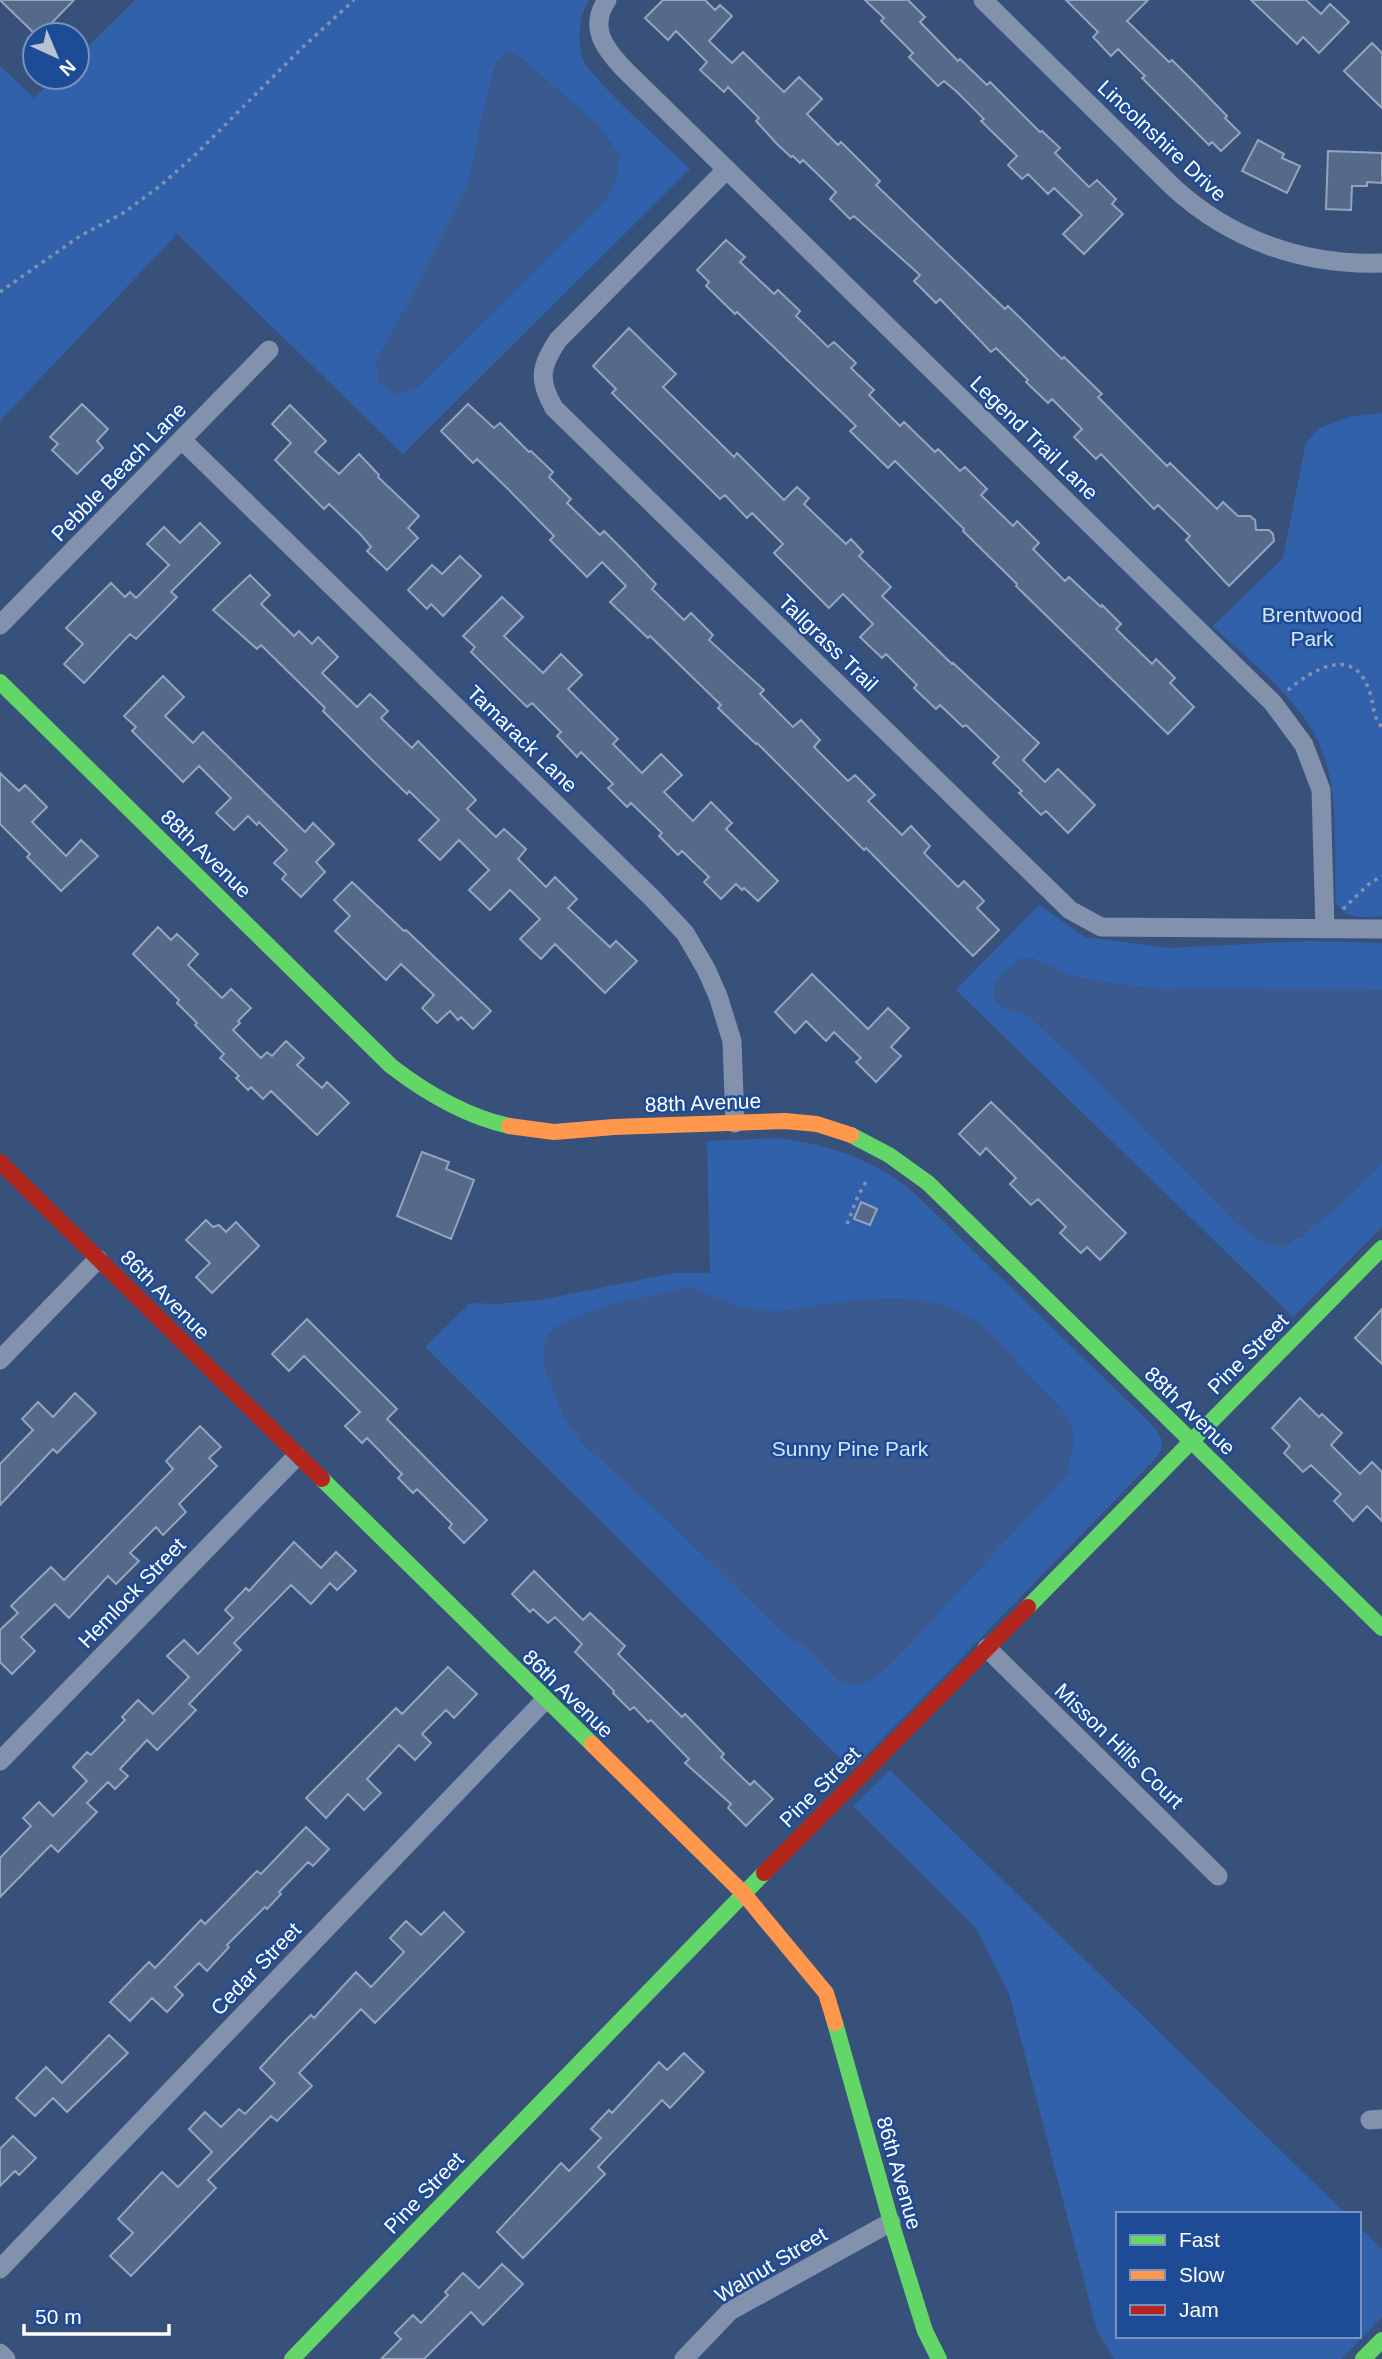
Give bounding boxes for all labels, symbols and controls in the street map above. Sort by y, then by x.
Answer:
north arrow [21,21,91,91]
text: N [55,56,80,80]
street label: Lincolnshire Drive [1093,75,1231,206]
street label: Legend Trail Lane [966,371,1103,504]
street label: Pebble Beach Lane [47,398,191,546]
street label: Tallgrass Trail [774,590,883,696]
park label: Brentwood Park [1262,603,1362,650]
street label: Tamarack Lane [463,680,582,797]
street label: 88th Avenue [156,805,256,902]
street label: 88th Avenue [644,1089,762,1116]
street label: 86th Avenue [116,1245,215,1344]
street label: Pine Street [1203,1309,1293,1399]
street label: 88th Avenue [1140,1362,1240,1459]
park label: Sunny Pine Park [772,1437,929,1460]
street label: Hemlock Street [74,1533,190,1652]
street label: 86th Avenue [518,1645,618,1742]
street label: Misson Hills Court [1051,1679,1188,1813]
street label: Pine Street [775,1742,865,1832]
street label: Cedar Street [206,1918,305,2019]
street label: 86th Avenue [872,2114,927,2232]
street label: Pine Street [379,2147,468,2238]
legend [1116,2212,1361,2338]
street label: Walnut Street [711,2222,831,2307]
text: Fast [1179,2228,1220,2251]
text: Slow [1179,2263,1225,2286]
scale bar [24,2292,170,2336]
text: Jam [1179,2298,1219,2321]
text: 50 m [35,2305,82,2328]

